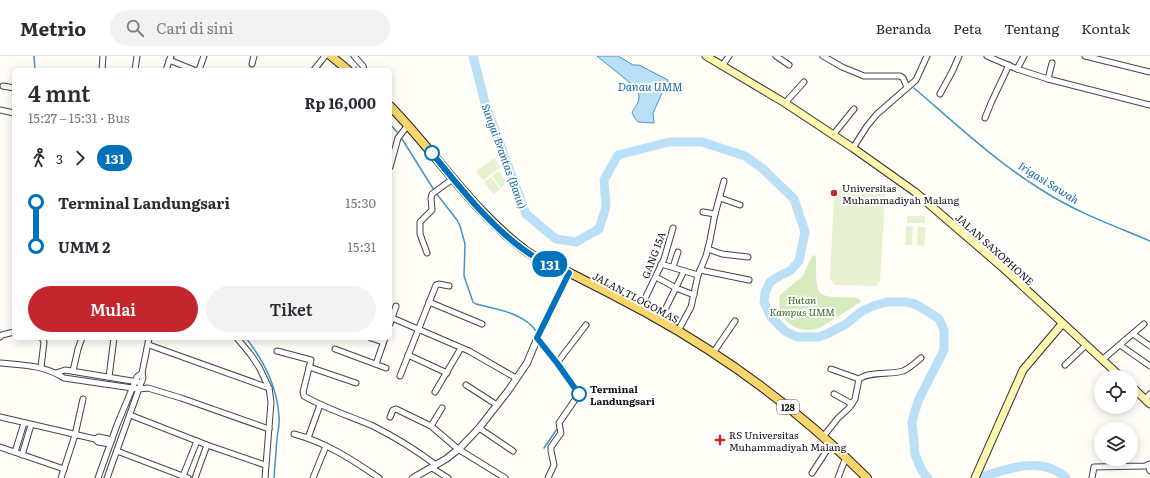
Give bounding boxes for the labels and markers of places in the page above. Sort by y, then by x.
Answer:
unlabelled marker [424,145,440,161]
place label: Universitas Muhammadiyah Malang [842,180,960,207]
marker: Universitas Muhammadiyah Malang [829,188,839,198]
place label: Terminal Landungsari [590,381,655,408]
marker: Terminal Landungsari [571,386,587,402]
place label: RS Universitas Muhammadiyah Malang [729,427,847,454]
marker: RS Universitas Muhammadiyah Malang [714,434,726,446]

